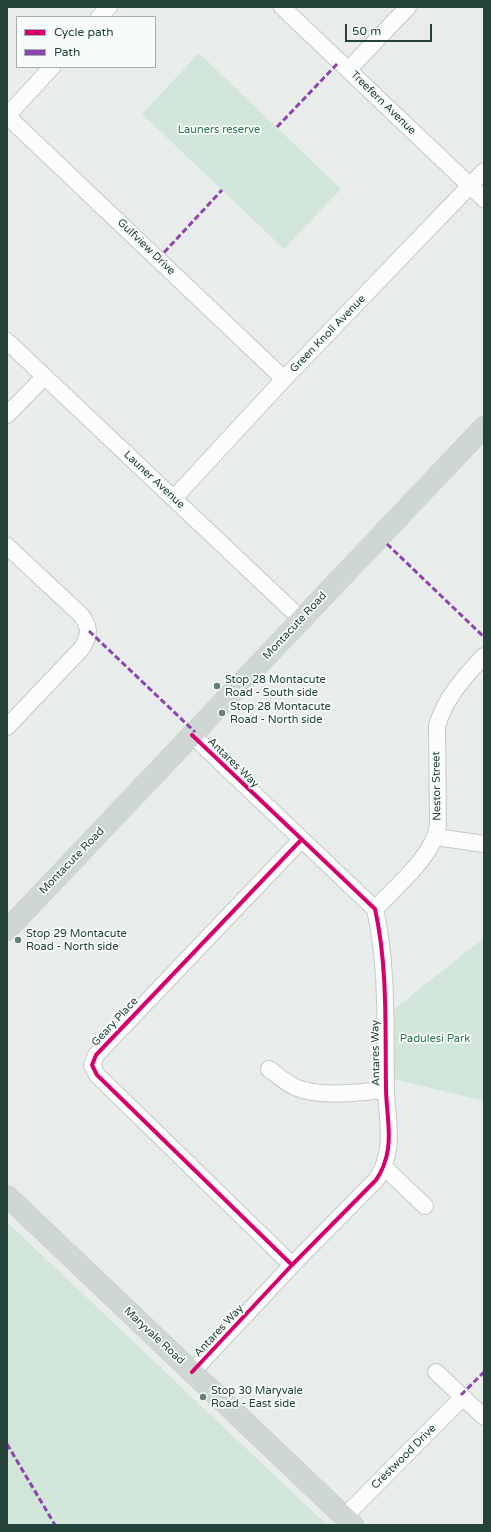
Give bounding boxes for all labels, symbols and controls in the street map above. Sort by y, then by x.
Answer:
legend [16,16,156,68]
scale bar [347,16,434,42]
text: 50 m [352,24,381,38]
text: Cycle path [54,25,113,39]
text: Path [54,45,80,59]
street label: Treefern Avenue [348,68,418,138]
park label: Launers reserve [178,123,260,137]
street label: Gulfview Drive [114,216,178,278]
street label: Green Knoll Avenue [288,292,368,376]
street label: Launer Avenue [121,448,187,512]
street label: Montacute Road [260,589,330,663]
place label: Stop 28 Montacute Road - South side [225,673,326,699]
marker: Stop 28 Montacute Road - South side [212,681,222,691]
place label: Stop 28 Montacute Road - North side [230,700,331,726]
marker: Stop 28 Montacute Road - North side [217,708,227,718]
street label: Antares Way [205,735,261,791]
street label: Nestor Street [430,751,444,821]
street label: Montacute Road [37,825,107,897]
place label: Stop 29 Montacute Road - North side [26,927,127,953]
marker: Stop 29 Montacute Road - North side [13,935,23,945]
street label: Geary Place [89,995,141,1049]
street label: Antares Way [369,1020,383,1086]
park label: Padulesi Park [400,1032,470,1046]
street label: Antares Way [192,1302,246,1360]
street label: Maryvale Road [121,1304,187,1368]
place label: Stop 30 Maryvale Road - East side [211,1384,303,1410]
marker: Stop 30 Maryvale Road - East side [198,1392,208,1402]
street label: Crestwood Drive [369,1422,439,1492]

